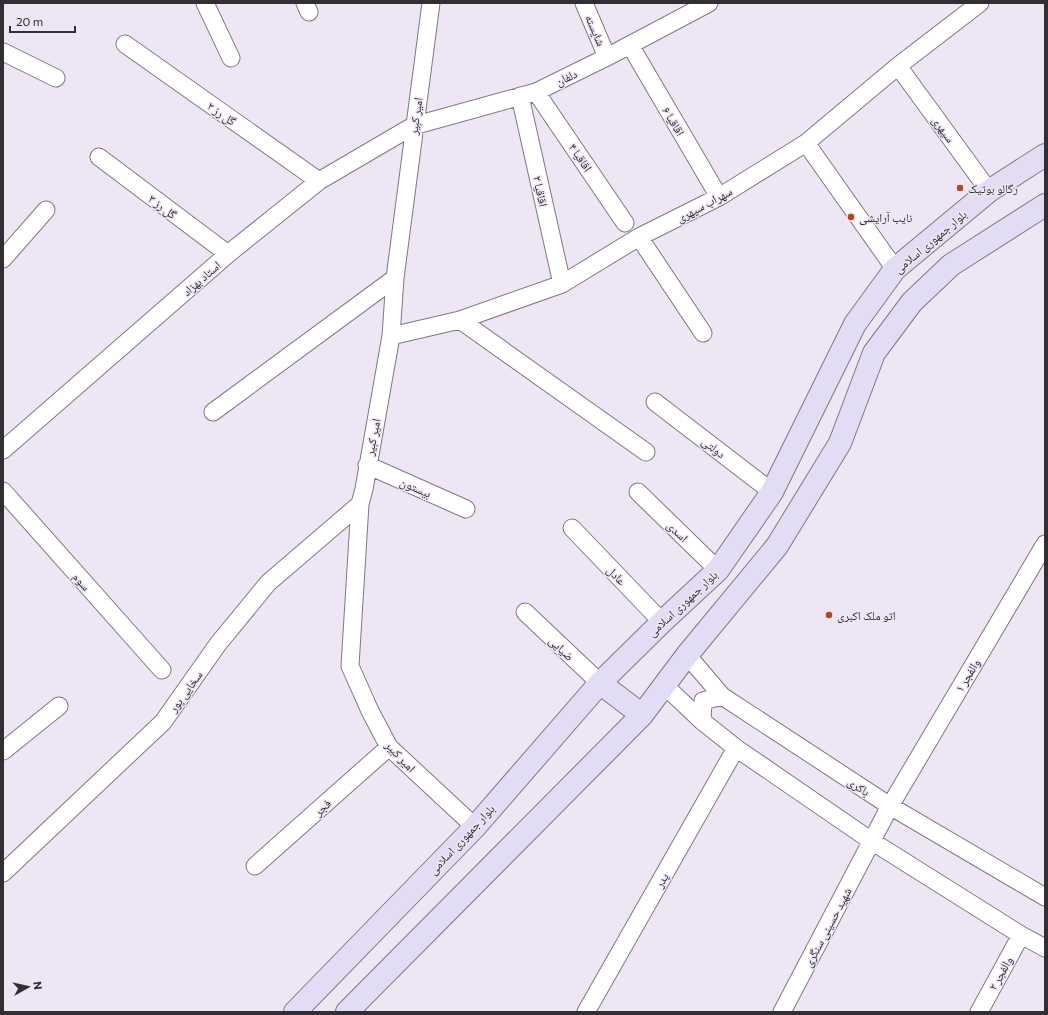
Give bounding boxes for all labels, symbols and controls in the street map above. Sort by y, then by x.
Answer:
scale bar [10,8,75,34]
street label: شایسته [582,12,609,48]
text: 20 m [16,14,43,28]
street label: دلفان [553,66,580,89]
street label: امیر کبیر [405,96,426,137]
street label: گل رز ۲ [205,98,239,129]
street label: اقاقیا ۶ [659,104,688,139]
street label: سپهری [929,113,958,146]
street label: اقاقیا ۴ [566,140,596,175]
street label: اقاقیا ۲ [530,174,551,208]
place label: رگالو بوتیک [968,181,1018,196]
marker: رگالو بوتیک [955,183,965,193]
street label: سهراب سپهری [674,184,735,226]
street label: گل رز ۳ [146,191,180,222]
street label: بلوار جمهوری اسلامی [891,207,970,277]
place label: نایب آرایشی [859,210,912,225]
marker: نایب آرایشی [846,212,856,222]
street label: استاد بهزاد [179,258,224,299]
street label: امیر کبیر [361,417,384,458]
street label: دولتی [699,434,728,461]
street label: بیستون [398,474,434,501]
street label: اسدی [664,518,692,545]
street label: عادل [604,563,629,588]
street label: بلوار جمهوری اسلامی [644,567,721,640]
street label: سوم [69,569,94,594]
place label: اتو ملک اکبری [837,608,896,623]
marker: اتو ملک اکبری [824,610,834,620]
street label: ضیایی [546,633,577,664]
street label: والفجر ۱ [952,656,983,695]
street label: سخایی پور [165,667,206,716]
street label: امیر کبیر [381,737,419,776]
street label: باکری [845,774,873,799]
street label: فجر [310,796,334,820]
street label: بلوار جمهوری اسلامی [425,801,498,878]
street label: پدر [651,870,672,891]
street label: شهید حسینی سنگری [800,885,855,970]
street label: والفجر ۲ [985,954,1016,993]
north arrow [8,967,48,1007]
text: N [31,981,45,991]

